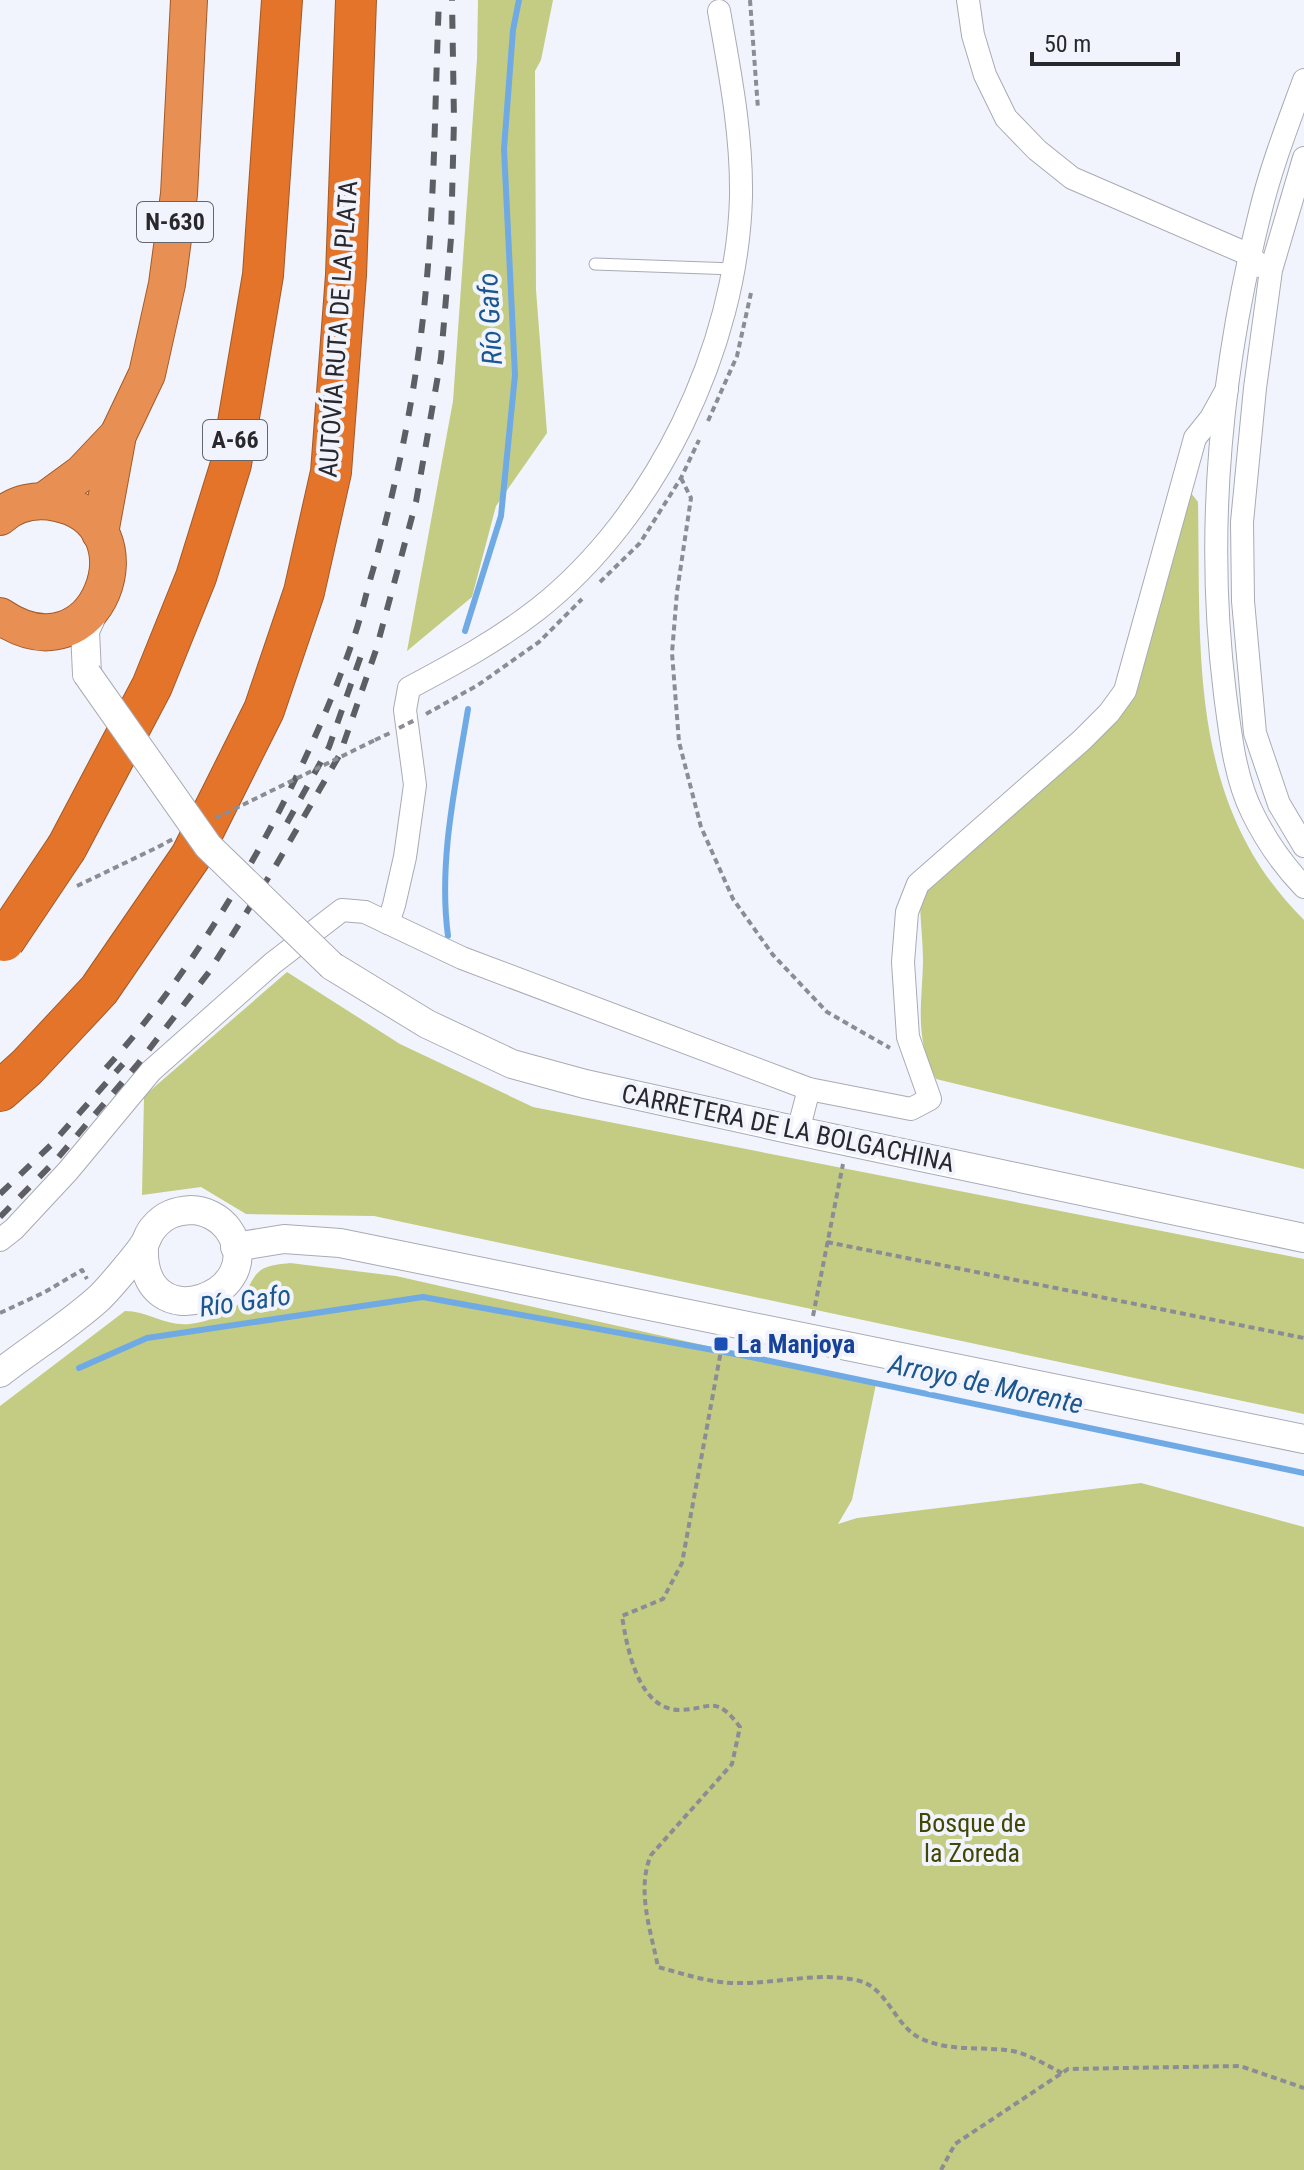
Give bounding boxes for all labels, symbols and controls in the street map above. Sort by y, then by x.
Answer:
scale bar [1032,16,1178,66]
text: 50 m [1044,30,1091,58]
street label: AUTOVÍA RUTA DE LA PLATA [313,180,363,478]
road number: N-630 [137,202,213,242]
water label: Río Gafo [471,272,509,366]
road number: A-66 [203,420,267,460]
street label: CARRETERA DE LA BOLGACHINA [619,1078,957,1178]
water label: Río Gafo [197,1278,293,1324]
place label: La Manjoya [737,1329,855,1359]
marker: La Manjoya [712,1335,730,1353]
water label: Arroyo de Morente [885,1347,1086,1421]
park label: Bosque de la Zoreda [918,1808,1026,1868]

